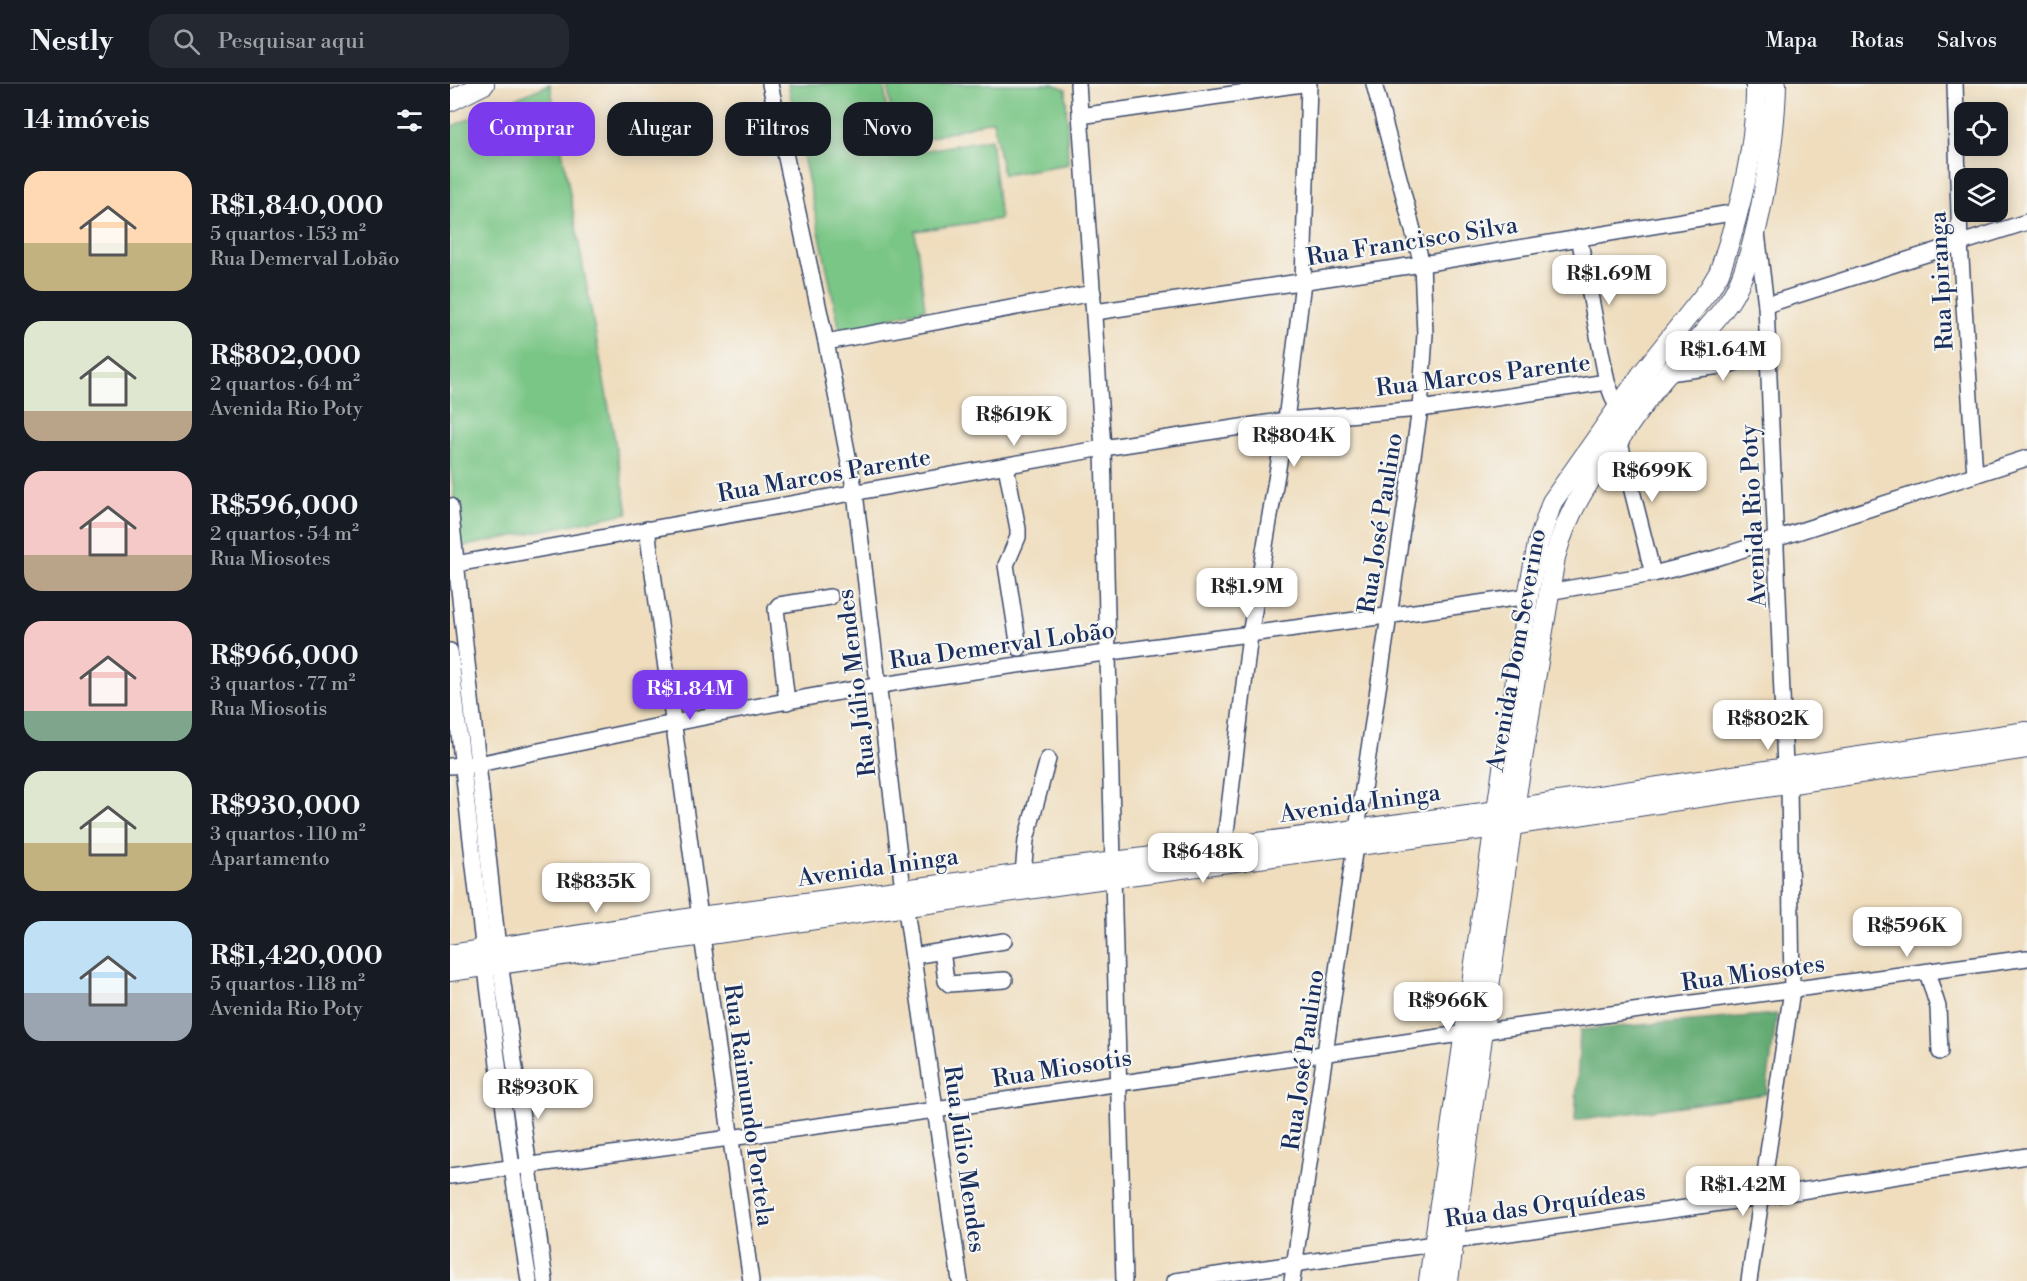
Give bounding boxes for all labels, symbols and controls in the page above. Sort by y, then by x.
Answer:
search box [149,14,569,68]
text: Nestly [30,24,113,59]
icon: search [170,25,203,58]
text: Pesquisar aqui [218,28,365,55]
text: Mapa [1765,28,1817,54]
text: Rotas [1850,28,1904,54]
text: Salvos [1937,28,1997,54]
chip: Comprar [468,102,595,156]
chip: Alugar [607,102,713,156]
chip: Filtros [725,102,831,156]
chip: Novo [843,102,933,156]
map controls [1954,102,2008,222]
button: locate [1954,102,2008,156]
text: 14 imóveis [24,104,150,136]
icon: filters [393,104,426,137]
button: layers [1954,168,2008,222]
text: R$1,840,000 [210,190,384,222]
icon: home [72,195,144,267]
street label: Rua Francisco Silva [1304,210,1521,274]
street label: Rua Ipiranga [1923,210,1961,351]
text: 5 quartos · 153 m² [210,222,366,247]
text: Rua Demerval Lobão [210,247,399,272]
pin: R$1.69M [1554,255,1664,306]
text: R$1.69M [1566,262,1652,287]
pin: R$1.64M [1668,331,1778,382]
text: R$1.64M [1680,338,1766,363]
text: R$802,000 [210,340,361,372]
icon: home [72,345,144,417]
street label: Rua Marcos Parente [1374,348,1592,404]
text: 2 quartos · 64 m² [210,372,360,397]
pin: R$619K [965,396,1063,447]
text: Avenida Rio Poty [210,397,363,422]
text: R$619K [976,403,1052,428]
pin: R$804K [1245,417,1343,468]
street label: Avenida Rio Poty [1734,423,1774,609]
text: R$804K [1252,424,1336,449]
street label: Rua José Paulino [1352,431,1410,616]
street label: Rua Marcos Parente [715,442,933,510]
pin: R$699K [1603,452,1701,503]
text: R$699K [1612,459,1692,484]
text: R$596,000 [210,490,358,522]
icon: home [72,495,144,567]
text: 2 quartos · 54 m² [210,522,359,547]
street label: Avenida Dom Severino [1481,526,1553,775]
text: Rua Miosotes [210,547,331,572]
pin: R$1.9M [1198,568,1296,619]
text: R$1.9M [1210,575,1284,600]
street label: Rua Júlio Mendes [831,587,883,778]
street label: Rua Demerval Lobão [887,615,1117,677]
text: R$966,000 [210,640,359,672]
icon: home [72,645,144,717]
pin: R$1.84M [635,670,745,721]
text: 3 quartos · 77 m² [210,672,355,697]
text: R$1.84M [647,677,733,702]
text: Rua Miosotis [210,697,327,722]
pin: R$802K [1719,700,1817,751]
text: R$802K [1727,707,1809,732]
street label: Avenida Ininga [1277,778,1443,830]
text: R$930,000 [210,790,360,822]
icon: home [72,795,144,867]
text: 3 quartos · 110 m² [210,822,366,847]
pin: R$648K [1154,833,1252,884]
text: R$648K [1162,840,1244,865]
street label: Avenida Ininga [795,842,961,894]
text: Apartamento [210,847,330,872]
pin: R$835K [547,863,645,914]
text: R$835K [556,870,636,895]
pin: R$596K [1858,907,1956,958]
text: R$596K [1867,914,1947,939]
text: R$1,420,000 [210,940,383,972]
icon: home [72,945,144,1017]
street label: Rua Miosotes [1679,949,1827,999]
street label: Rua José Paulino [1276,968,1332,1153]
text: 5 quartos · 118 m² [210,972,365,997]
street label: Rua Raimundo Portela [716,982,780,1229]
pin: R$966K [1399,982,1497,1033]
text: R$966K [1408,989,1488,1014]
text: Avenida Rio Poty [210,997,363,1022]
street label: Rua Miosotis [990,1043,1134,1095]
street label: Rua Júlio Mendes [936,1064,992,1255]
pin: R$930K [489,1069,587,1120]
text: R$930K [497,1076,579,1101]
pin: R$1.42M [1688,1166,1798,1217]
text: R$1.42M [1700,1173,1786,1198]
street label: Rua das Orquídeas [1443,1177,1647,1235]

